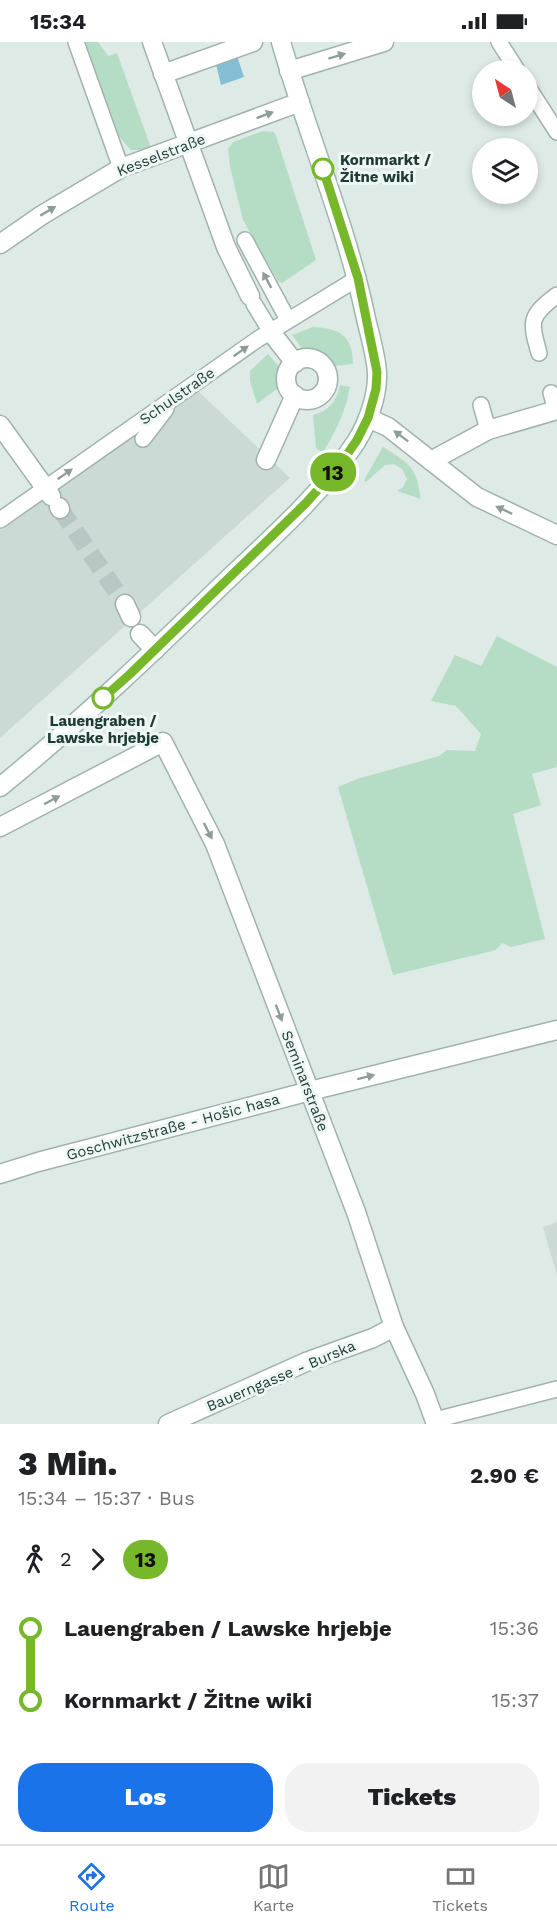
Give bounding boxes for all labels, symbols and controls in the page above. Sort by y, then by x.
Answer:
text: 15:34 [30,9,86,34]
one-way arrow [328,51,346,61]
north arrow [472,60,538,126]
map controls [472,60,538,204]
one-way arrow [256,110,274,120]
street label: Kesselstraße [114,130,208,180]
button: layers [472,138,538,204]
place label: Kornmarkt / Žitne wiki [340,151,431,186]
marker: Kornmarkt / Žitne wiki [312,158,334,180]
one-way arrow [40,206,57,217]
one-way arrow [262,271,272,288]
one-way arrow [233,346,248,358]
street label: Schulstraße [136,363,218,429]
one-way arrow [394,431,409,443]
line badge: 13 [306,452,360,492]
text: 13 [322,460,344,485]
one-way arrow [56,468,72,480]
one-way arrow [496,506,513,515]
marker: Lauengraben / Lawske hrjebje [92,687,114,709]
place label: Lauengraben / Lawske hrjebje [47,712,159,747]
one-way arrow [44,795,61,805]
one-way arrow [203,823,213,840]
one-way arrow [275,1004,285,1022]
street label: Seminarstraße [277,1028,333,1134]
one-way arrow [357,1072,375,1082]
street label: Goschwitzstraße - Hošic hasa [64,1090,282,1164]
street label: Bauerngasse - Burska [204,1336,359,1416]
text: 3 Min. [18,1444,117,1483]
text: 2.90 € [470,1463,539,1488]
text: 15:34 – 15:37 · Bus [18,1486,195,1510]
icon: walk [18,1543,51,1576]
icon: forward [81,1543,114,1576]
text: 2 [60,1547,72,1571]
text: 13 [135,1547,156,1572]
text: Lauengraben / Lawske hrjebje [64,1616,392,1641]
text: 15:36 [490,1616,539,1640]
text: Kornmarkt / Žitne wiki [64,1688,312,1713]
text: 15:37 [492,1688,539,1712]
button: Los [18,1763,273,1832]
button: Tickets [285,1763,539,1832]
tab: Route [69,1860,115,1915]
tab: Karte [253,1860,294,1915]
tab: Tickets [432,1860,488,1915]

